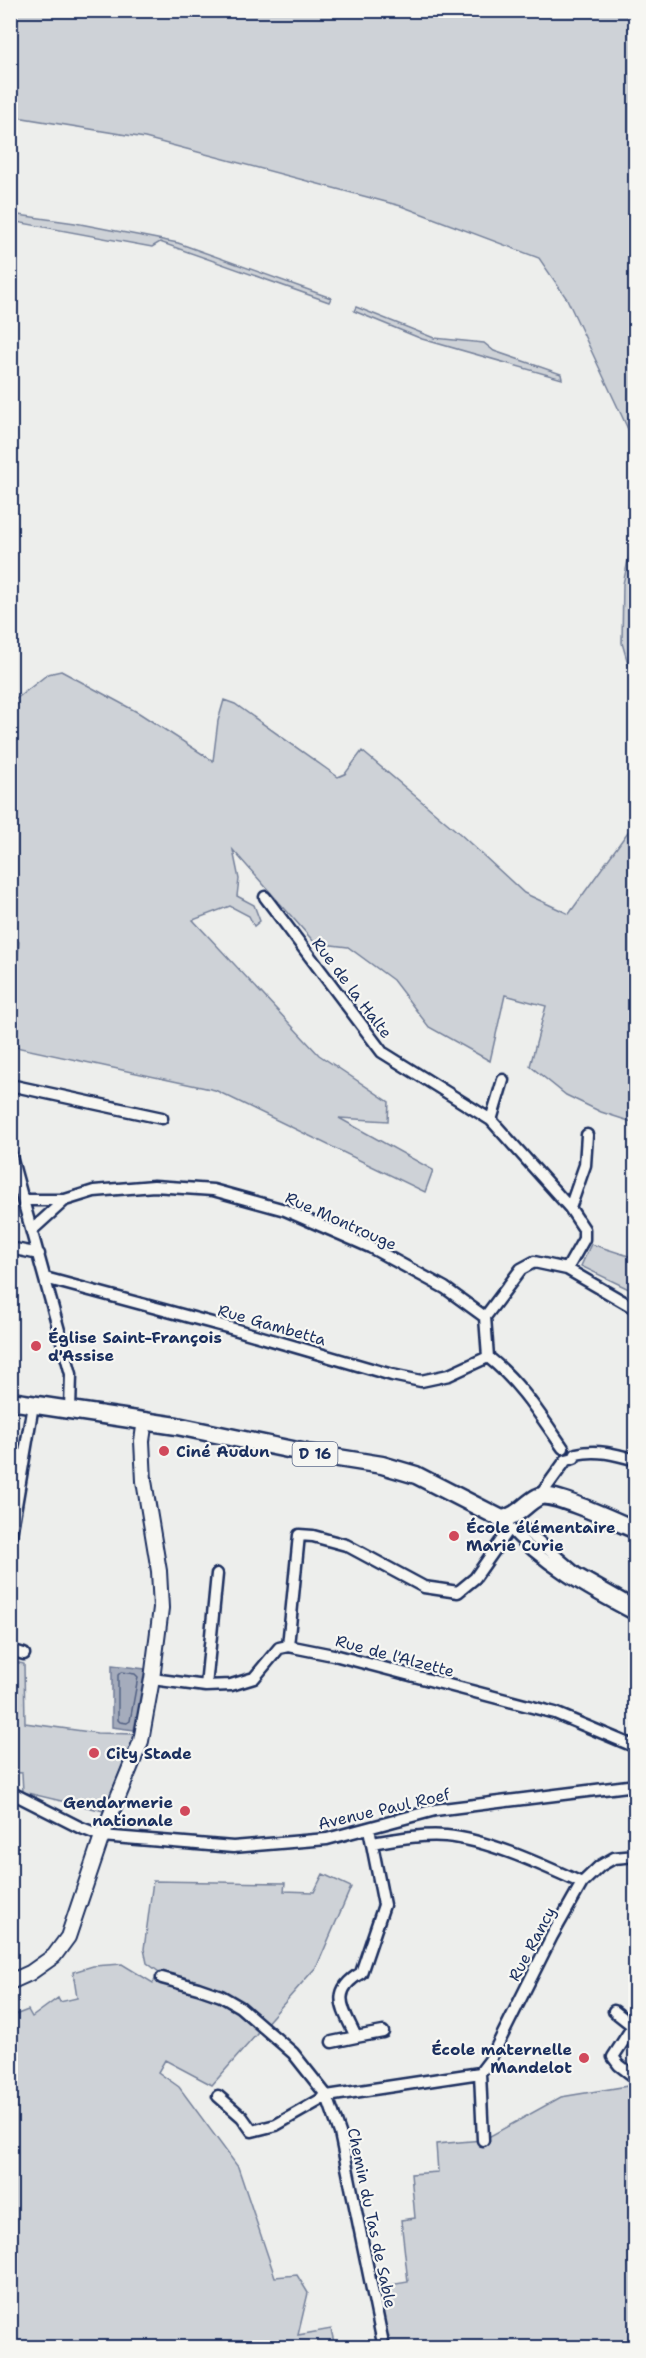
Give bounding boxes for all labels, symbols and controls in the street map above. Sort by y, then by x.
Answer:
street label: Rue de la Halte [307,934,397,1042]
street label: Rue Montrouge [282,1187,400,1255]
street label: Rue Gambetta [215,1300,329,1350]
place label: Église Saint-François d'Assise [48,1327,222,1366]
marker: Église Saint-François d'Assise [29,1339,43,1353]
place label: Ciné Audun [176,1441,270,1462]
road number: D 16 [292,1442,338,1466]
marker: Ciné Audun [157,1444,171,1458]
place label: École élémentaire Marie Curie [466,1517,616,1556]
marker: École élémentaire Marie Curie [447,1529,461,1543]
street label: Rue de l'Alzette [333,1630,457,1682]
place label: City Stade [106,1743,192,1764]
marker: City Stade [87,1746,101,1760]
street label: Avenue Paul Roef [316,1783,453,1834]
place label: Gendarmerie nationale [63,1792,173,1831]
marker: Gendarmerie nationale [178,1804,192,1818]
street label: Rue Rancy [504,1903,560,1985]
place label: École maternelle Mandelot [431,2039,572,2078]
marker: École maternelle Mandelot [577,2051,591,2065]
street label: Chemin du Tas de Sable [343,2126,401,2310]

